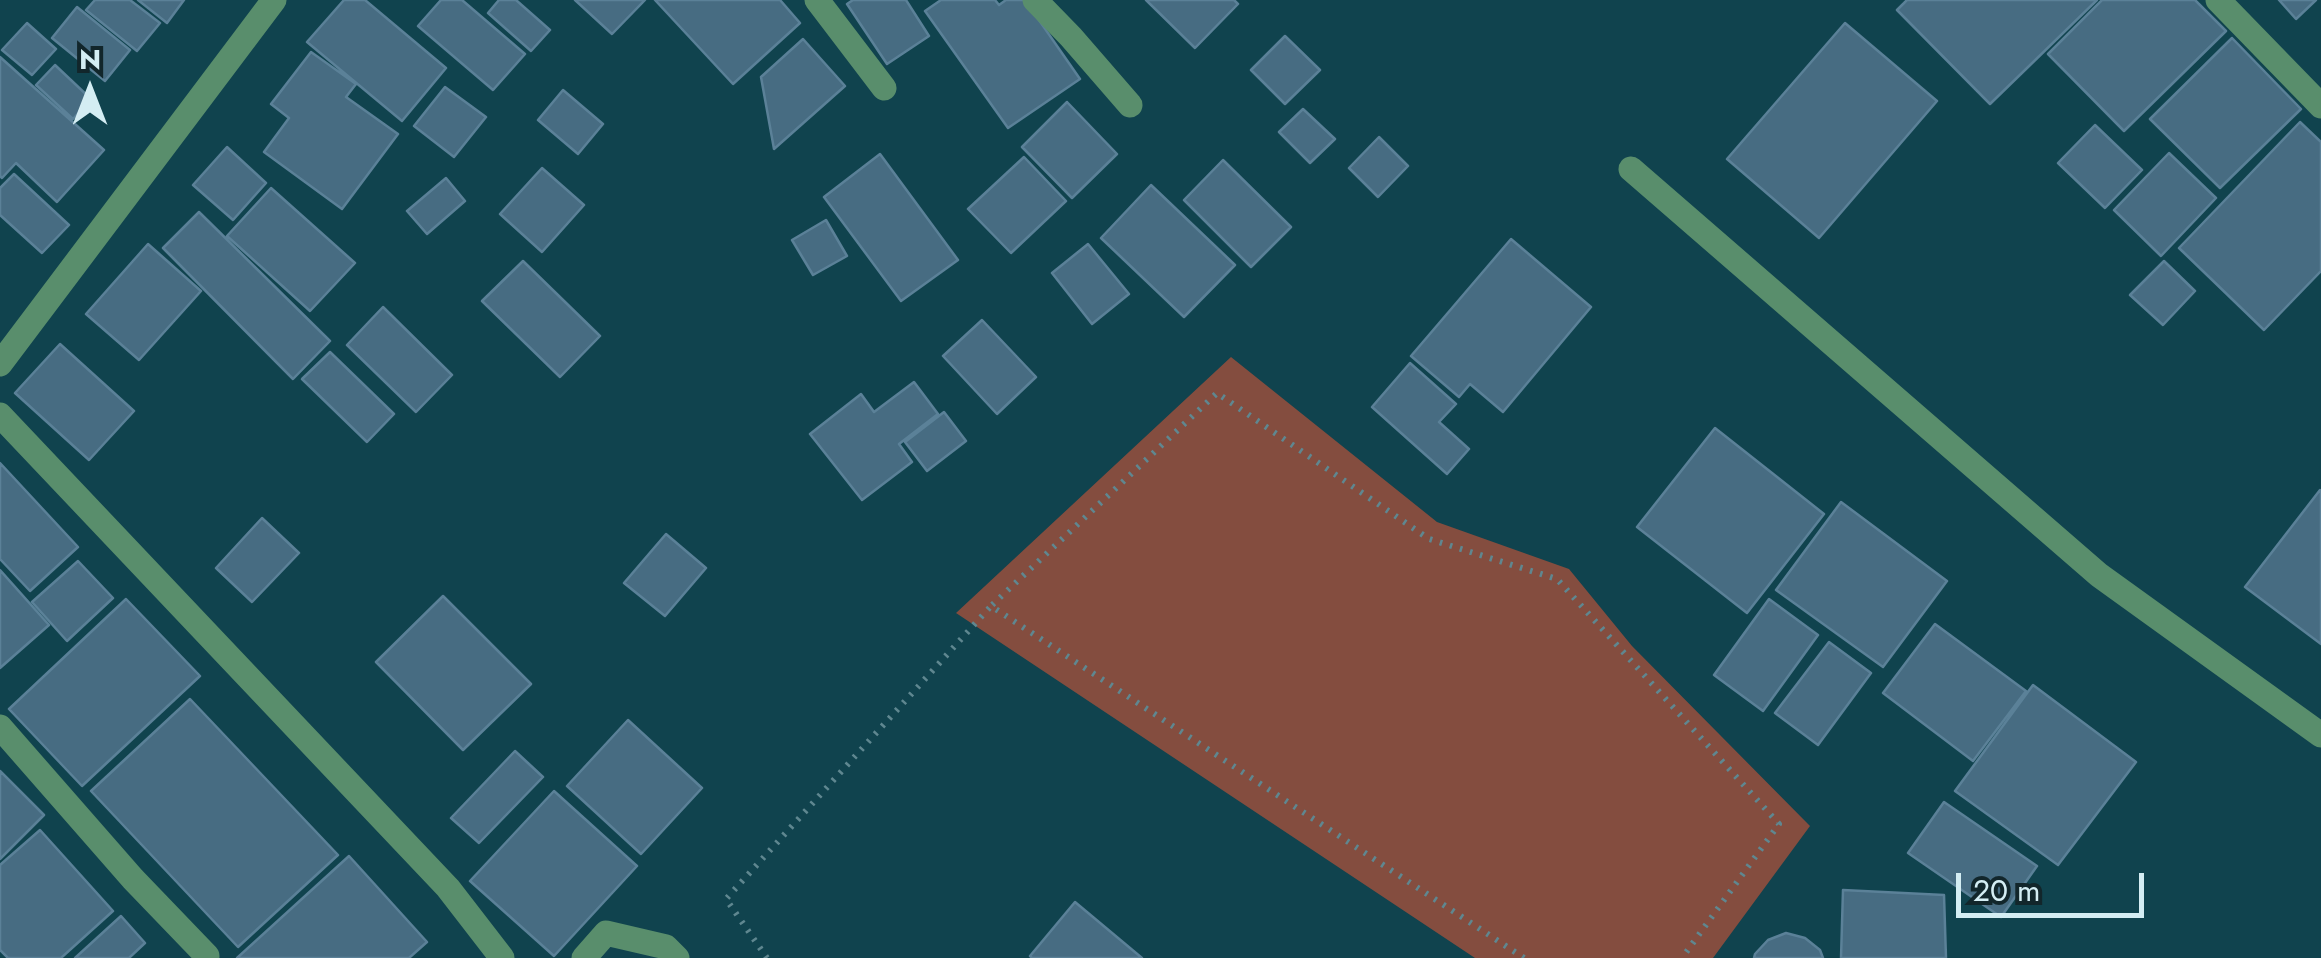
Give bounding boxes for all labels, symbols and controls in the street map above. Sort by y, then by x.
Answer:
text: N [79,39,101,80]
north arrow [40,40,140,140]
scale bar [1961,853,2148,915]
text: 20 m [1973,869,2040,912]

